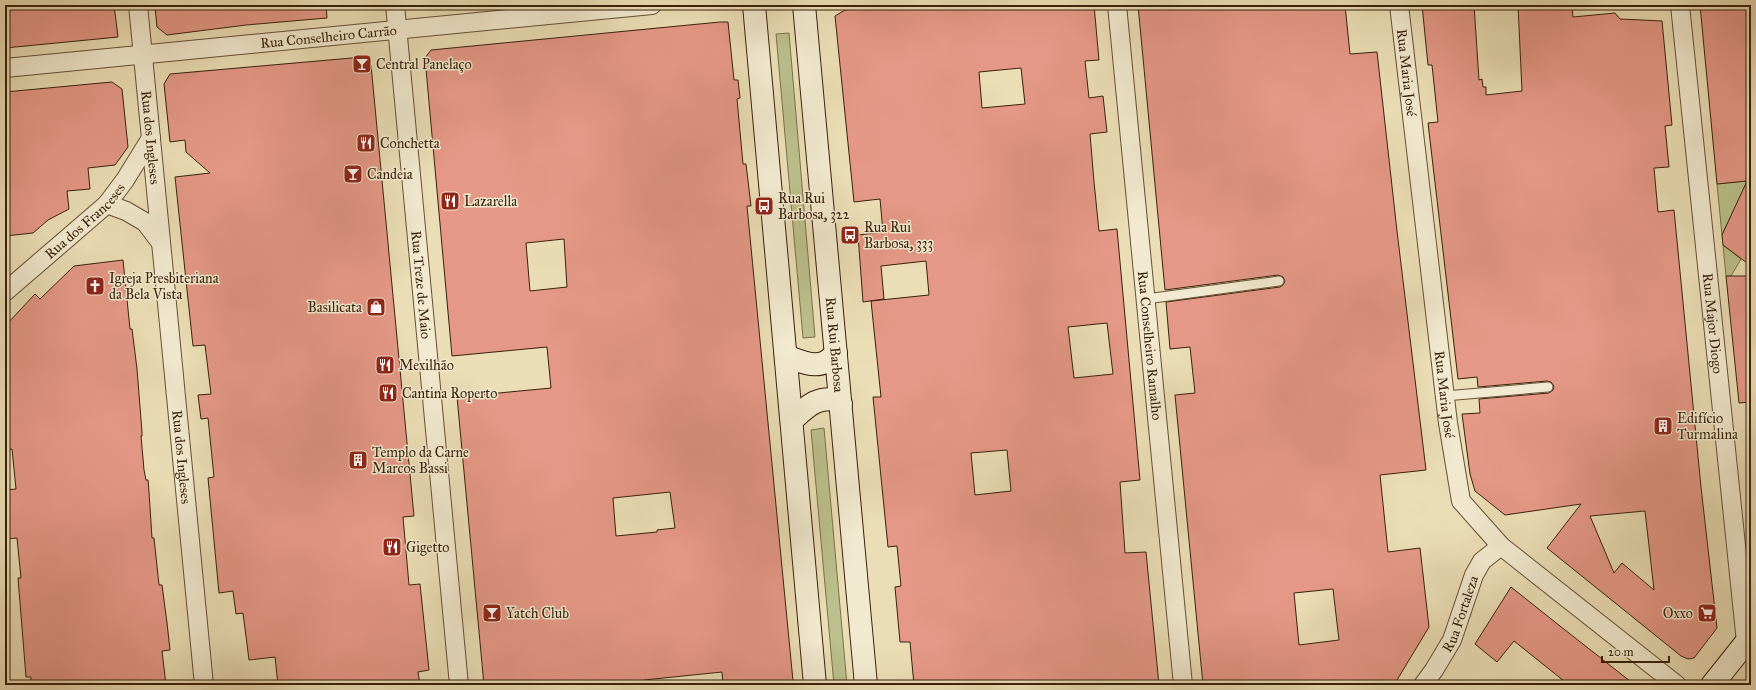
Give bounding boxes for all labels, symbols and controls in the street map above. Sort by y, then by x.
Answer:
street label: Rua Conselheiro Carrão [259,21,398,52]
street label: Rua Maria José [1393,28,1421,117]
bar icon: Central Panelaço [351,53,373,75]
place label: Central Panelaço [376,56,472,73]
street label: Rua dos Ingleses [138,90,164,185]
restaurant icon: Conchetta [355,132,377,154]
place label: Conchetta [380,135,440,152]
bar icon: Candeia [342,163,364,185]
place label: Candeia [367,166,413,183]
street label: Rua dos Franceses [41,180,128,262]
restaurant icon: Lazarella [439,190,461,212]
place label: Rua Rui Barbosa, 322 [778,190,850,223]
place label: Lazarella [464,193,517,210]
bus stop icon: Rua Rui Barbosa, 322 [753,195,775,217]
place label: Rua Rui Barbosa, 333 [864,219,933,252]
bus stop icon: Rua Rui Barbosa, 333 [839,224,861,246]
street label: Rua Treze de Maio [408,230,435,340]
place label: Igreja Presbiteriana da Bela Vista [109,270,219,303]
street label: Rua Conselheiro Ramalho [1134,270,1166,421]
street label: Rua Major Diogo [1699,272,1727,374]
church icon: Igreja Presbiteriana da Bela Vista [84,275,106,297]
shop icon: Basilicata [365,296,387,318]
street label: Rua Rui Barbosa [822,296,848,393]
place label: Basilicata [308,299,362,316]
street label: Rua Maria José [1431,350,1459,440]
restaurant icon: Mexilhão [374,354,396,376]
place label: Mexilhão [399,357,454,374]
restaurant icon: Cantina Roperto [377,382,399,404]
place label: Cantina Roperto [402,385,497,402]
street label: Rua dos Ingleses [169,409,195,505]
place label: Edifício Turmalina [1677,410,1738,443]
building icon: Edifício Turmalina [1652,415,1674,437]
place label: Templo da Carne Marcos Bassi [372,444,469,477]
building icon: Templo da Carne Marcos Bassi [347,449,369,471]
restaurant icon: Gigetto [381,536,403,558]
place label: Gigetto [406,539,450,556]
street label: Rua Fortaleza [1438,573,1482,655]
bar icon: Yatch Club [481,602,503,624]
supermarket icon: Oxxo [1696,602,1718,624]
place label: Yatch Club [506,605,569,622]
place label: Oxxo [1663,605,1693,622]
scale bar [1602,638,1669,664]
text: 20 m [1608,645,1634,659]

